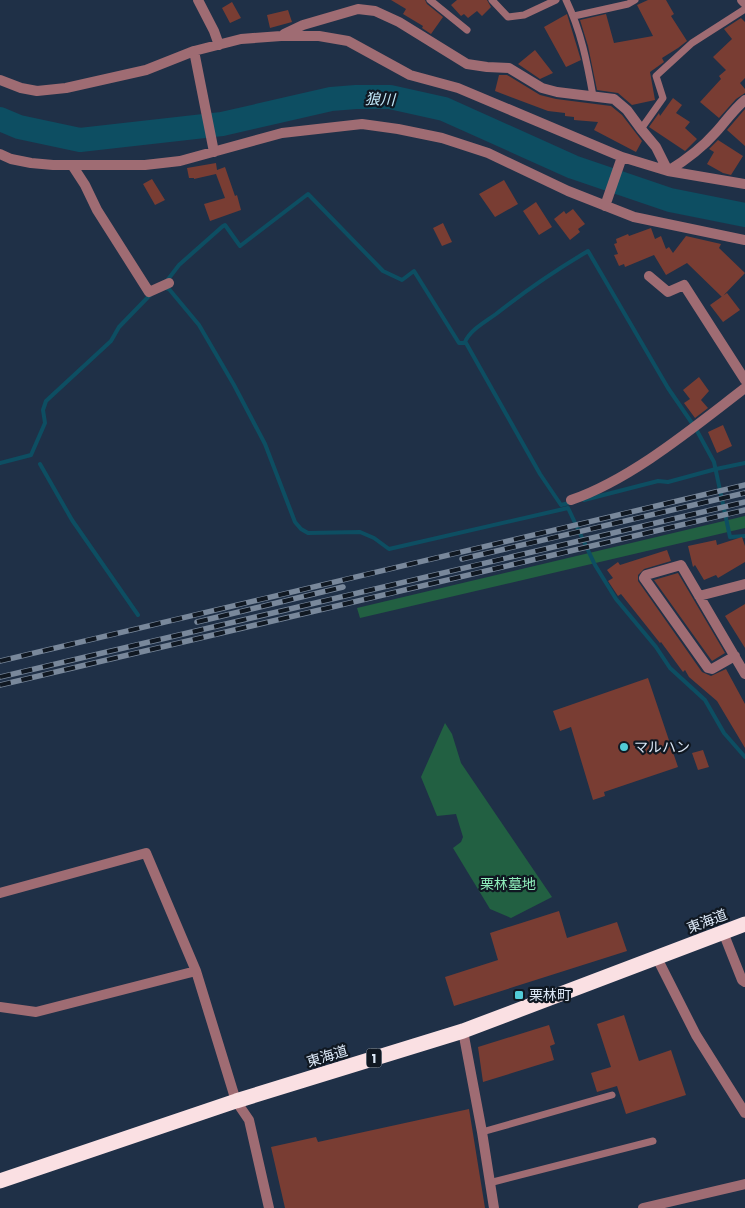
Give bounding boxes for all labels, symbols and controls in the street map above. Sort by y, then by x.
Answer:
water label: 狼川 [365,88,397,110]
place label: マルハン [634,737,690,757]
marker: マルハン [618,741,630,753]
park label: 栗林墓地 [480,874,536,894]
street label: 東海道 [684,904,730,938]
place label: 栗林町 [529,985,571,1005]
marker: 栗林町 [513,989,525,1001]
street label: 東海道 [304,1040,350,1072]
road number: 1 [366,1048,382,1068]

